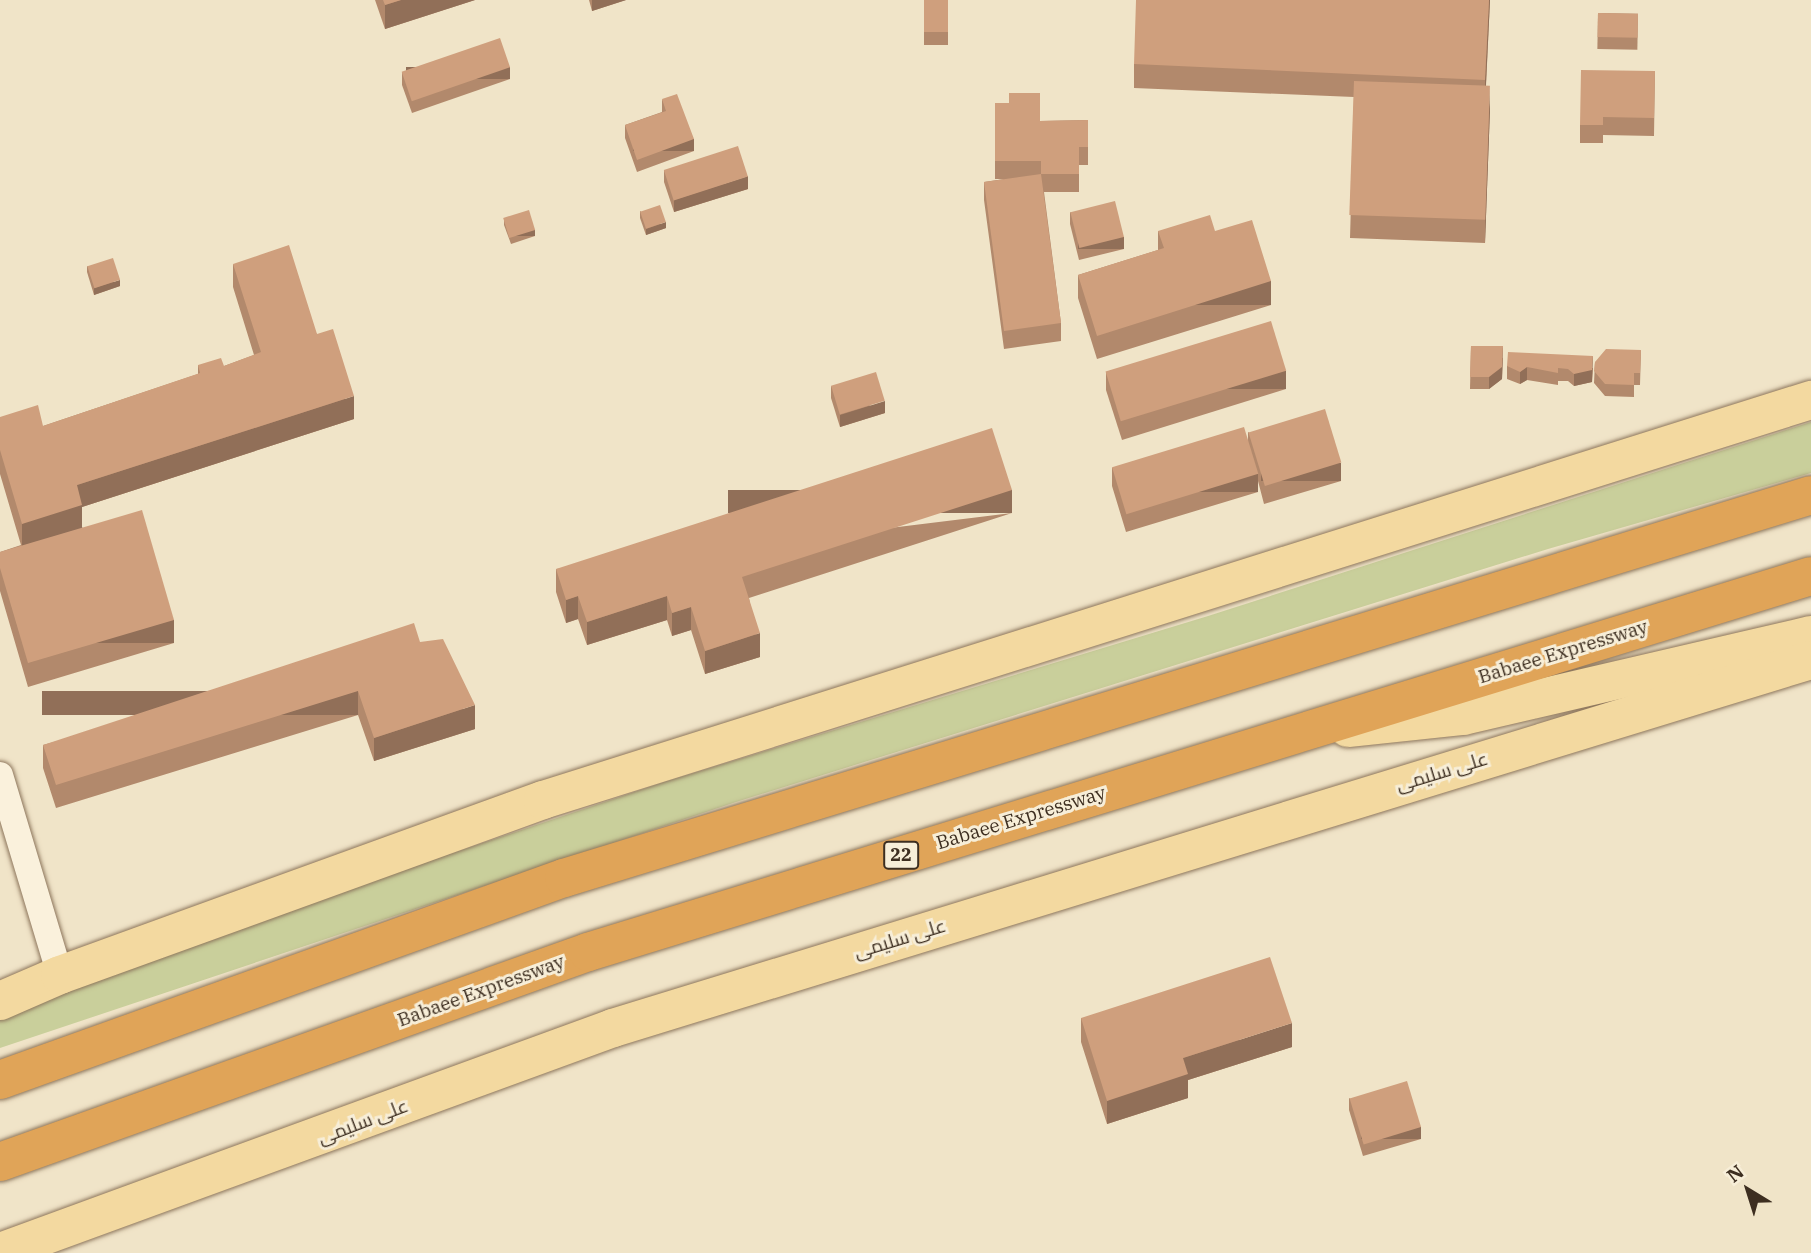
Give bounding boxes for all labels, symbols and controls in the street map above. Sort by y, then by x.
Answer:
street label: Babaee Expressway [1476,615,1650,689]
street label: علی سلیمی [1393,747,1491,797]
street label: Babaee Expressway [934,781,1108,855]
road number: 22 [882,840,920,870]
street label: علی سلیمی [851,914,949,964]
street label: Babaee Expressway [394,950,568,1032]
street label: علی سلیمی [315,1094,411,1150]
north arrow [1713,1155,1783,1225]
text: N [1722,1159,1748,1188]

